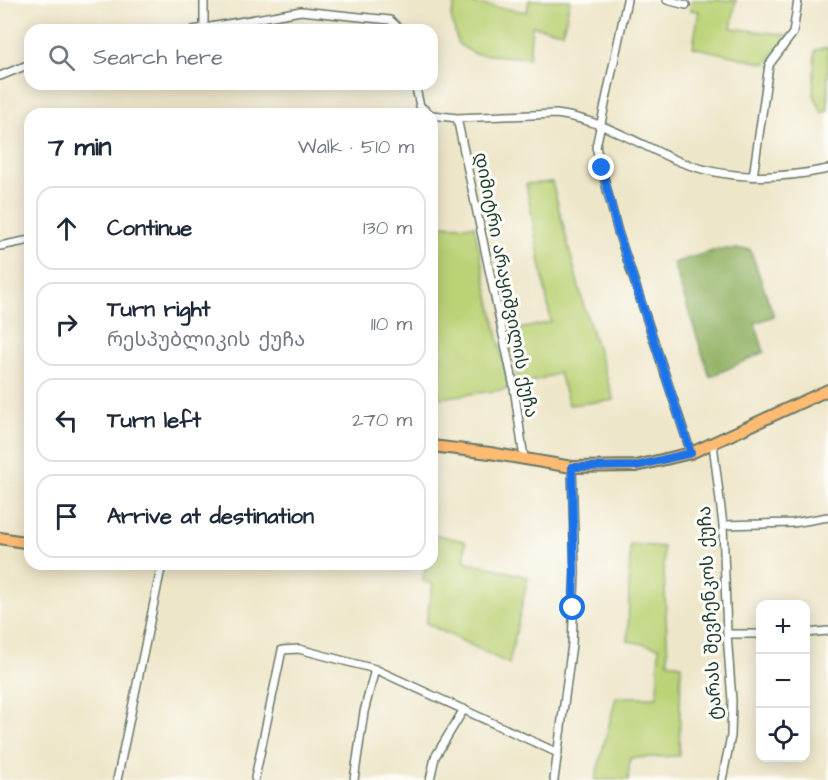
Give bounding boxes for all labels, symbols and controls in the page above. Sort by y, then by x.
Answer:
search box [24,24,438,90]
icon: search [45,41,78,74]
text: Search here [93,42,223,73]
text: 7 min [48,129,112,165]
text: Walk · 510 m [298,133,414,161]
street label: დიმიტრი არაყიშვილის ქუჩა [468,150,544,420]
route end [588,154,614,180]
icon: ahead [50,212,83,245]
text: Continue [107,213,192,244]
text: 130 m [363,214,412,242]
text: Turn right [107,294,210,325]
icon: right [50,308,83,341]
text: 110 m [371,310,412,338]
text: რესპუბლიკის ქუჩა [107,326,305,354]
icon: left [50,404,83,437]
text: Turn left [107,405,201,436]
text: 270 m [352,406,412,434]
icon: arrive [50,500,83,533]
text: Arrive at destination [107,501,314,532]
street label: ტარას შევჩენკოს ქუჩა [692,505,728,721]
route start [559,594,585,620]
map controls [756,600,810,762]
button: + [756,600,810,654]
button: − [756,654,810,708]
button: locate [756,708,810,762]

